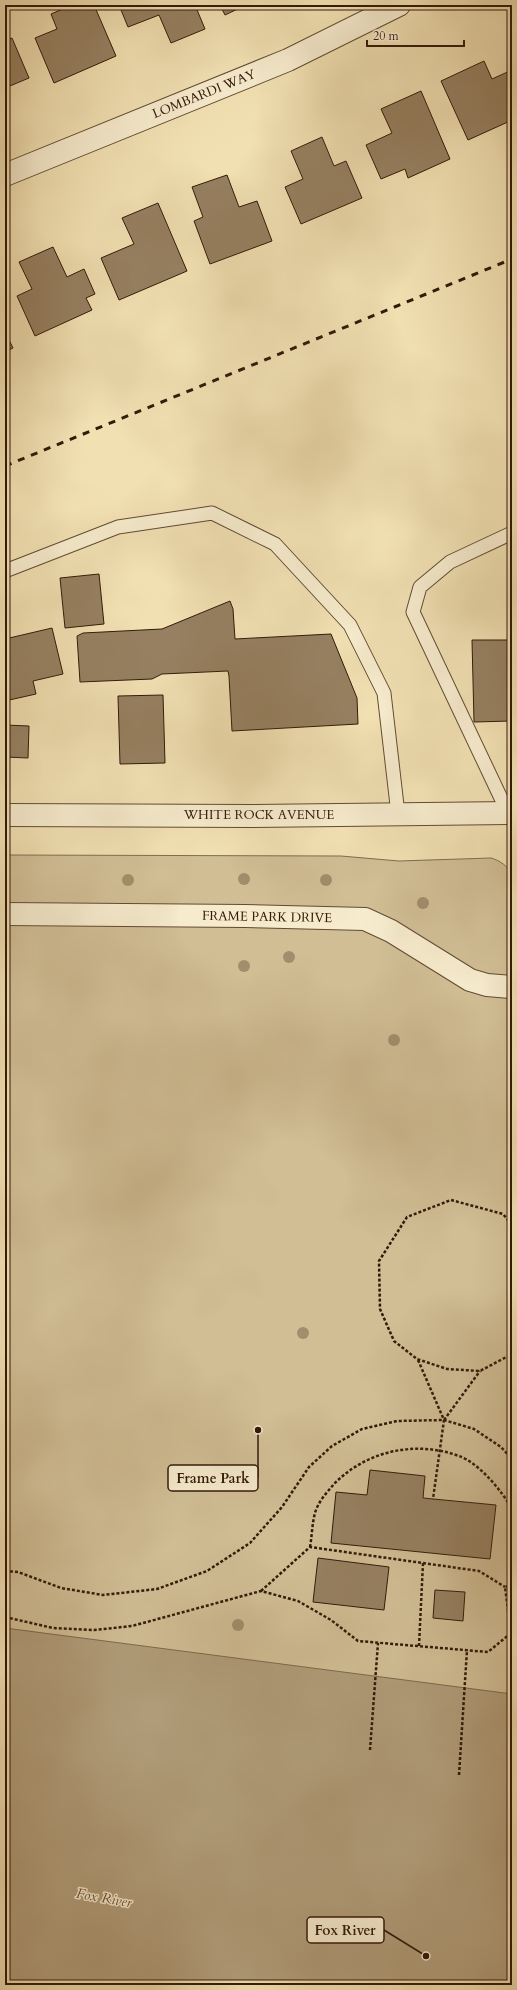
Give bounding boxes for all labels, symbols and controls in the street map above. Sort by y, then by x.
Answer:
scale bar [367,22,464,48]
text: 20 m [373,28,400,44]
street label: LOMBARDI WAY [150,65,259,123]
street label: WHITE ROCK AVENUE [183,806,334,824]
street label: FRAME PARK DRIVE [202,907,332,927]
callout: Frame Park [168,1465,258,1491]
text: Frame Park [176,1469,250,1488]
water label: Fox River [75,1884,133,1912]
callout: Fox River [307,1917,384,1943]
text: Fox River [314,1921,376,1940]

